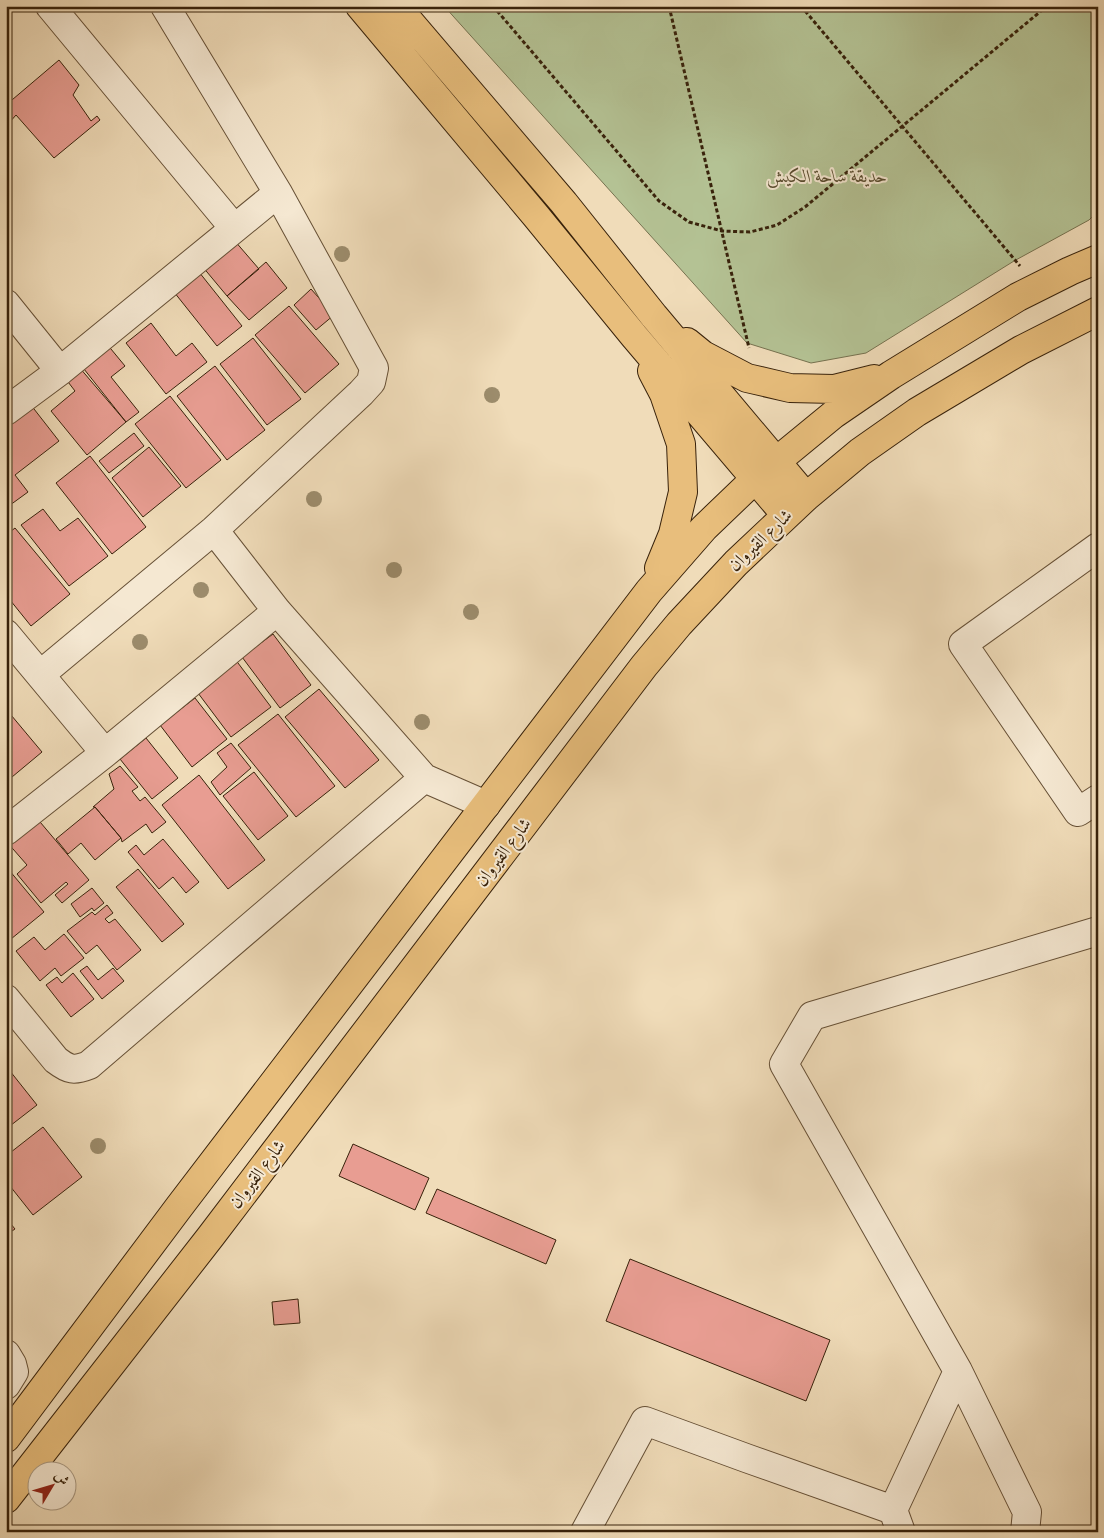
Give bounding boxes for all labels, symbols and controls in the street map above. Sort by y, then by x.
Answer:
park label: حديقة ساحة الكيش [767,165,887,188]
street label: شارع القيروان [724,504,799,579]
street label: شارع القيروان [470,813,539,893]
street label: شارع القيروان [224,1135,293,1215]
north arrow [28,1460,78,1510]
text: ش [51,1468,73,1489]

